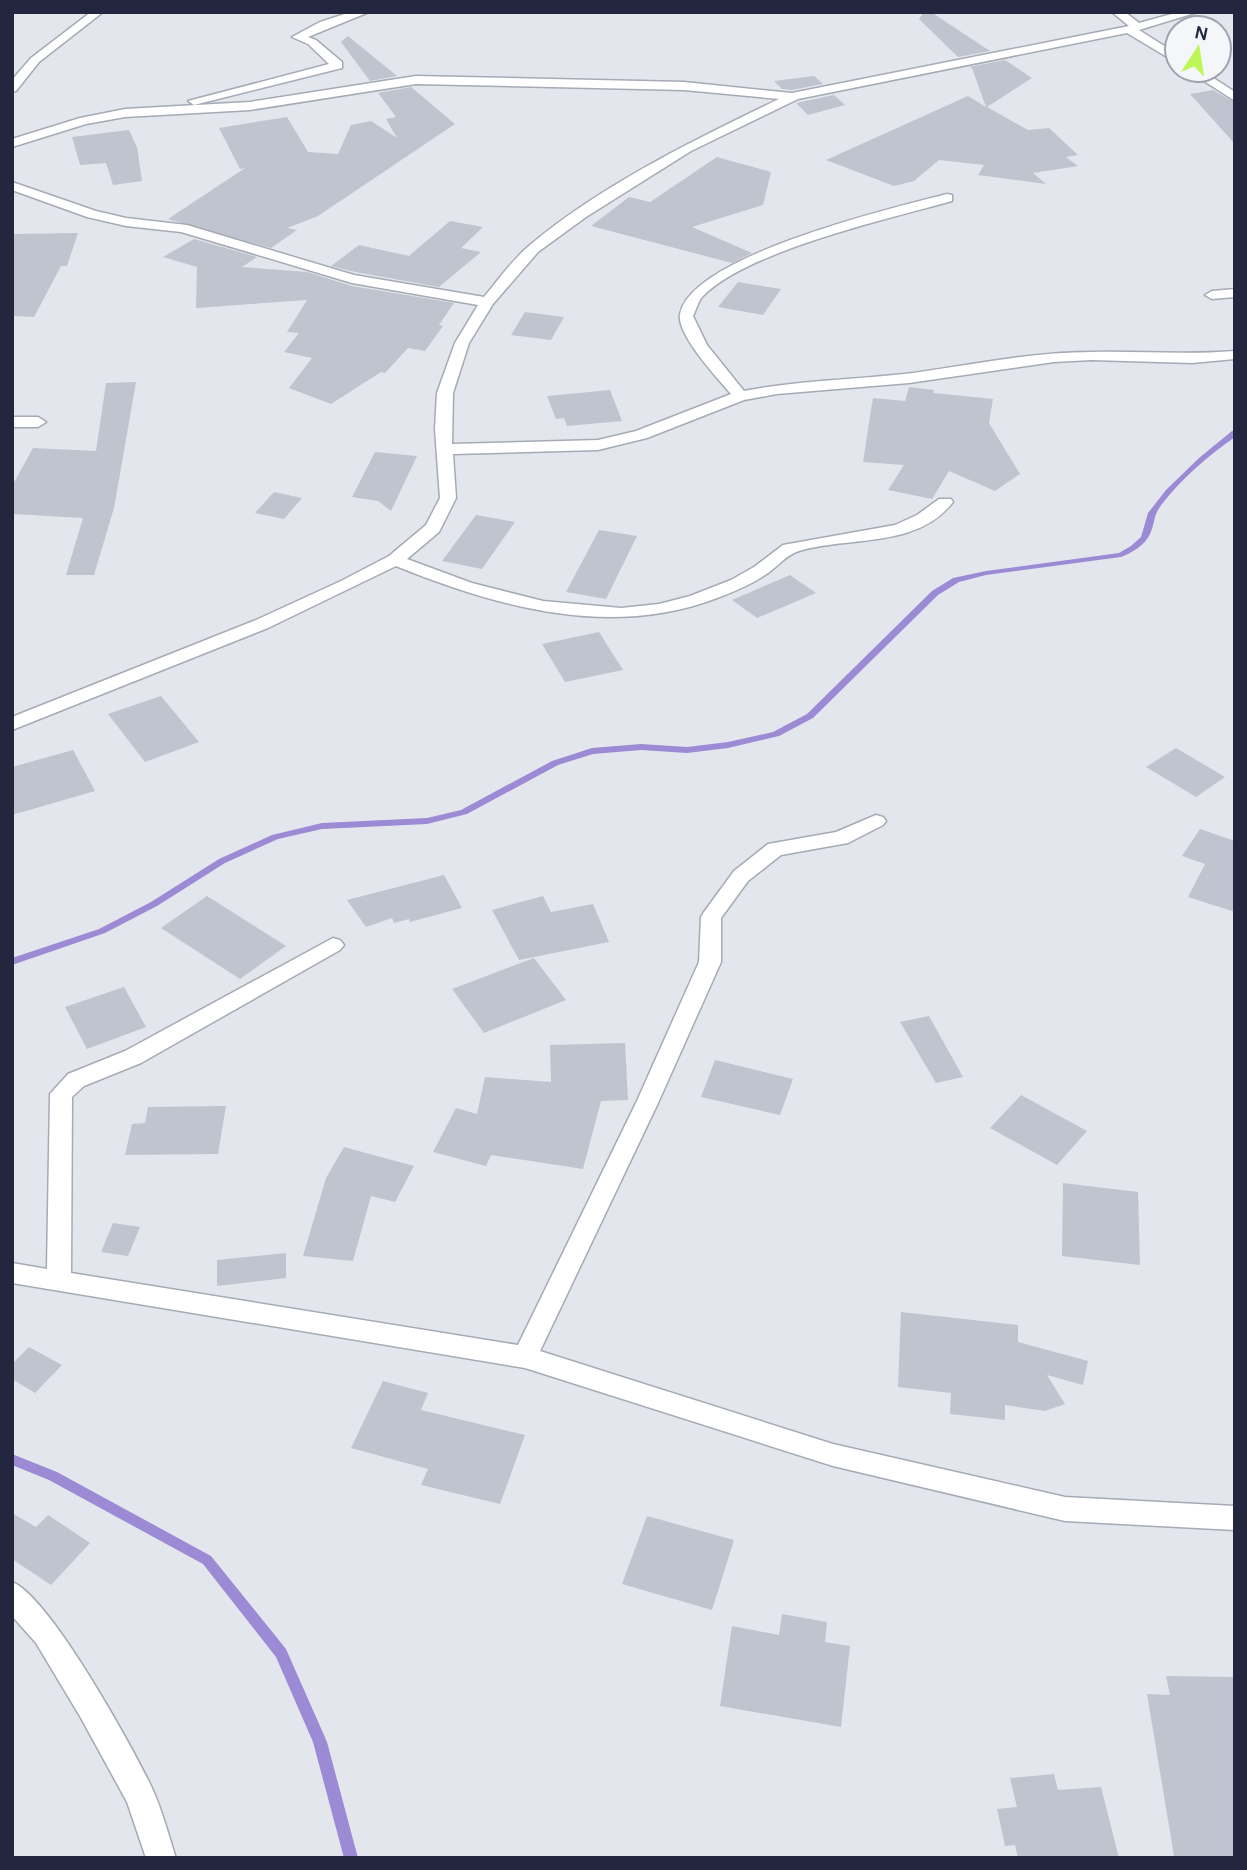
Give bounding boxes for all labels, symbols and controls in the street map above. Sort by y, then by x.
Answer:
north arrow [1163,14,1233,84]
text: N [1192,21,1210,46]

